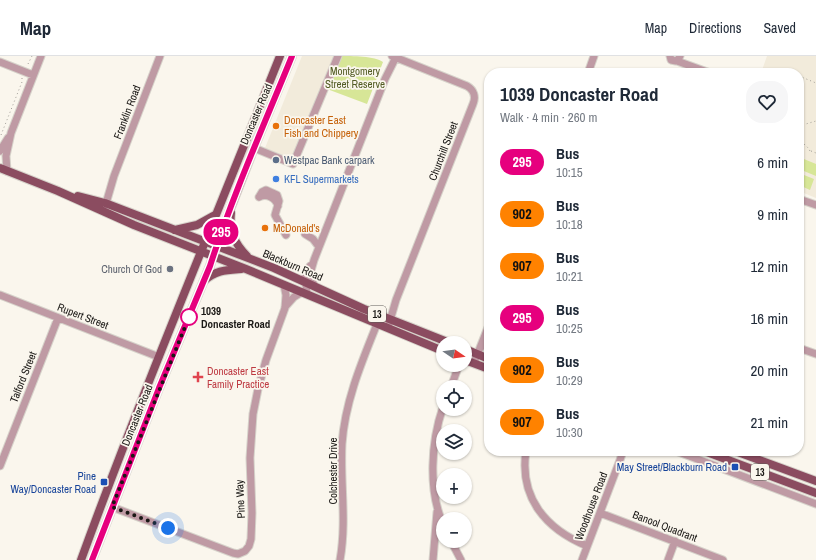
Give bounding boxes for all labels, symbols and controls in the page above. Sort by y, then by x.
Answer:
text: Map [20,15,51,41]
text: Map [645,19,667,37]
text: Directions [689,19,741,37]
text: Saved [763,19,796,37]
park label: Montgomery Street Reserve [325,64,385,91]
street label: Doncaster Road [237,81,275,147]
text: 1039 Doncaster Road [500,81,658,107]
button: heart [746,81,788,123]
street label: Franklin Road [110,83,144,141]
text: Walk · 4 min · 260 m [500,109,597,126]
place label: Doncaster East Fish and Chippery [284,113,359,140]
street label: Churchill Street [425,119,461,183]
marker: Doncaster East Fish and Chippery [271,121,281,131]
text: Bus [556,143,579,164]
text: 6 min [757,152,788,173]
place label: Westpac Bank carpark [284,153,375,167]
text: 295 [512,153,532,171]
marker: Westpac Bank carpark [271,155,281,165]
text: 10:15 [556,164,583,181]
place label: KFL Supermarkets [284,172,359,186]
marker: KFL Supermarkets [271,174,281,184]
text: Bus [556,195,579,216]
text: 9 min [757,204,788,225]
text: 902 [512,205,532,223]
text: 10:18 [556,216,583,233]
line badge: 295 [198,219,244,245]
place label: McDonald's [273,221,320,235]
text: 295 [211,223,231,241]
marker: McDonald's [260,223,270,233]
street label: Blackburn Road [261,246,325,284]
text: Bus [556,247,579,268]
text: 12 min [750,256,788,277]
text: 907 [512,257,532,275]
place label: Church Of God [101,262,162,276]
marker: Church Of God [165,264,175,274]
text: 10:21 [556,268,583,285]
text: Bus [556,299,579,320]
street label: Rupert Street [55,300,111,332]
place label: 1039 Doncaster Road [201,304,270,331]
road number: 13 [368,306,386,322]
marker: 1039 Doncaster Road [180,308,198,326]
text: 16 min [750,308,788,329]
text: 295 [512,309,532,327]
text: 10:25 [556,320,583,337]
north arrow [436,336,472,372]
map controls [436,336,472,548]
street label: Talford Street [6,349,40,405]
text: Bus [556,351,579,372]
text: 20 min [750,360,788,381]
text: 902 [512,361,532,379]
place label: Doncaster East Family Practice [207,364,269,391]
marker: Doncaster East Family Practice [192,371,204,383]
text: 10:29 [556,372,583,389]
button: locate [436,380,472,416]
street label: Doncaster Road [118,382,156,448]
text: Bus [556,403,579,424]
text: 21 min [750,412,788,433]
text: 907 [512,413,532,431]
button: layers [436,424,472,460]
text: 10:30 [556,424,583,441]
street label: Colchester Drive [326,437,340,505]
place label: May Street/Blackburn Road [617,460,727,474]
marker: May Street/Blackburn Road [730,462,740,472]
road number: 13 [751,464,769,480]
button: + [436,468,472,504]
place label: Pine Way/Doncaster Road [11,469,96,496]
street label: Woodhouse Road [572,470,610,542]
marker: Pine Way/Doncaster Road [99,477,109,487]
street label: Pine Way [232,479,248,519]
street label: Banool Quadrant [631,507,700,545]
button: − [436,512,472,548]
your location [158,518,178,538]

